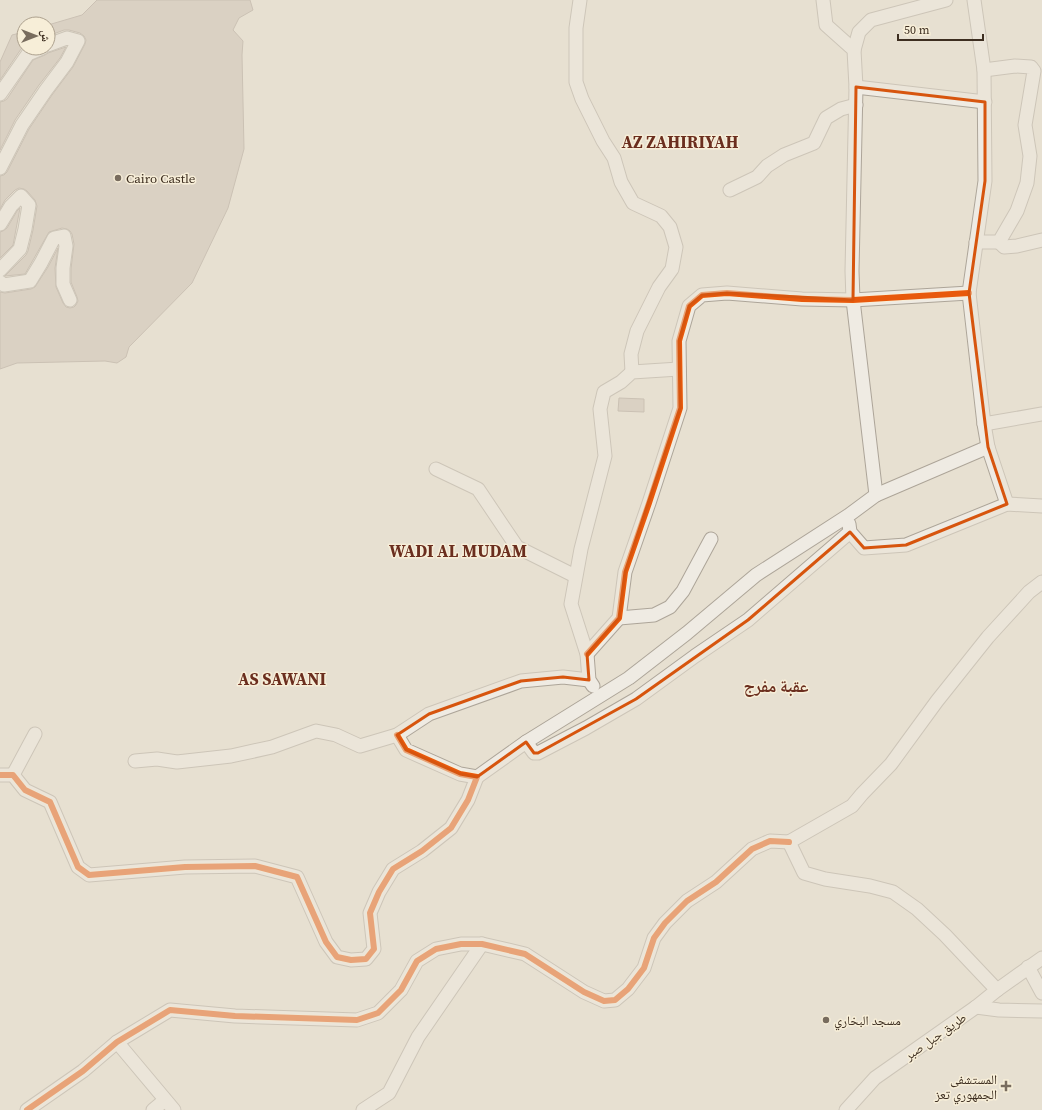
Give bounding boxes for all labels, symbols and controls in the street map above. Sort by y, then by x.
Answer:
north arrow [16,16,56,56]
scale bar [898,16,983,42]
text: 50 m [904,22,930,38]
text: ش [38,30,53,42]
district label: AZ ZAHIRIYAH [622,130,738,154]
place label: Cairo Castle [126,170,196,187]
marker: Cairo Castle [113,173,123,183]
district label: WADI AL MUDAM [389,539,527,563]
district label: AS SAWANI [238,667,326,691]
district label: عقبة مفرج [743,674,809,698]
street label: طريق جبل صبر [900,1009,970,1065]
place label: مسجد البخاري [834,1012,901,1031]
marker: مسجد البخاري [821,1015,831,1025]
place label: المستشفى الجمهوري تعز [934,1071,997,1105]
marker: المستشفى الجمهوري تعز [1000,1080,1012,1092]

